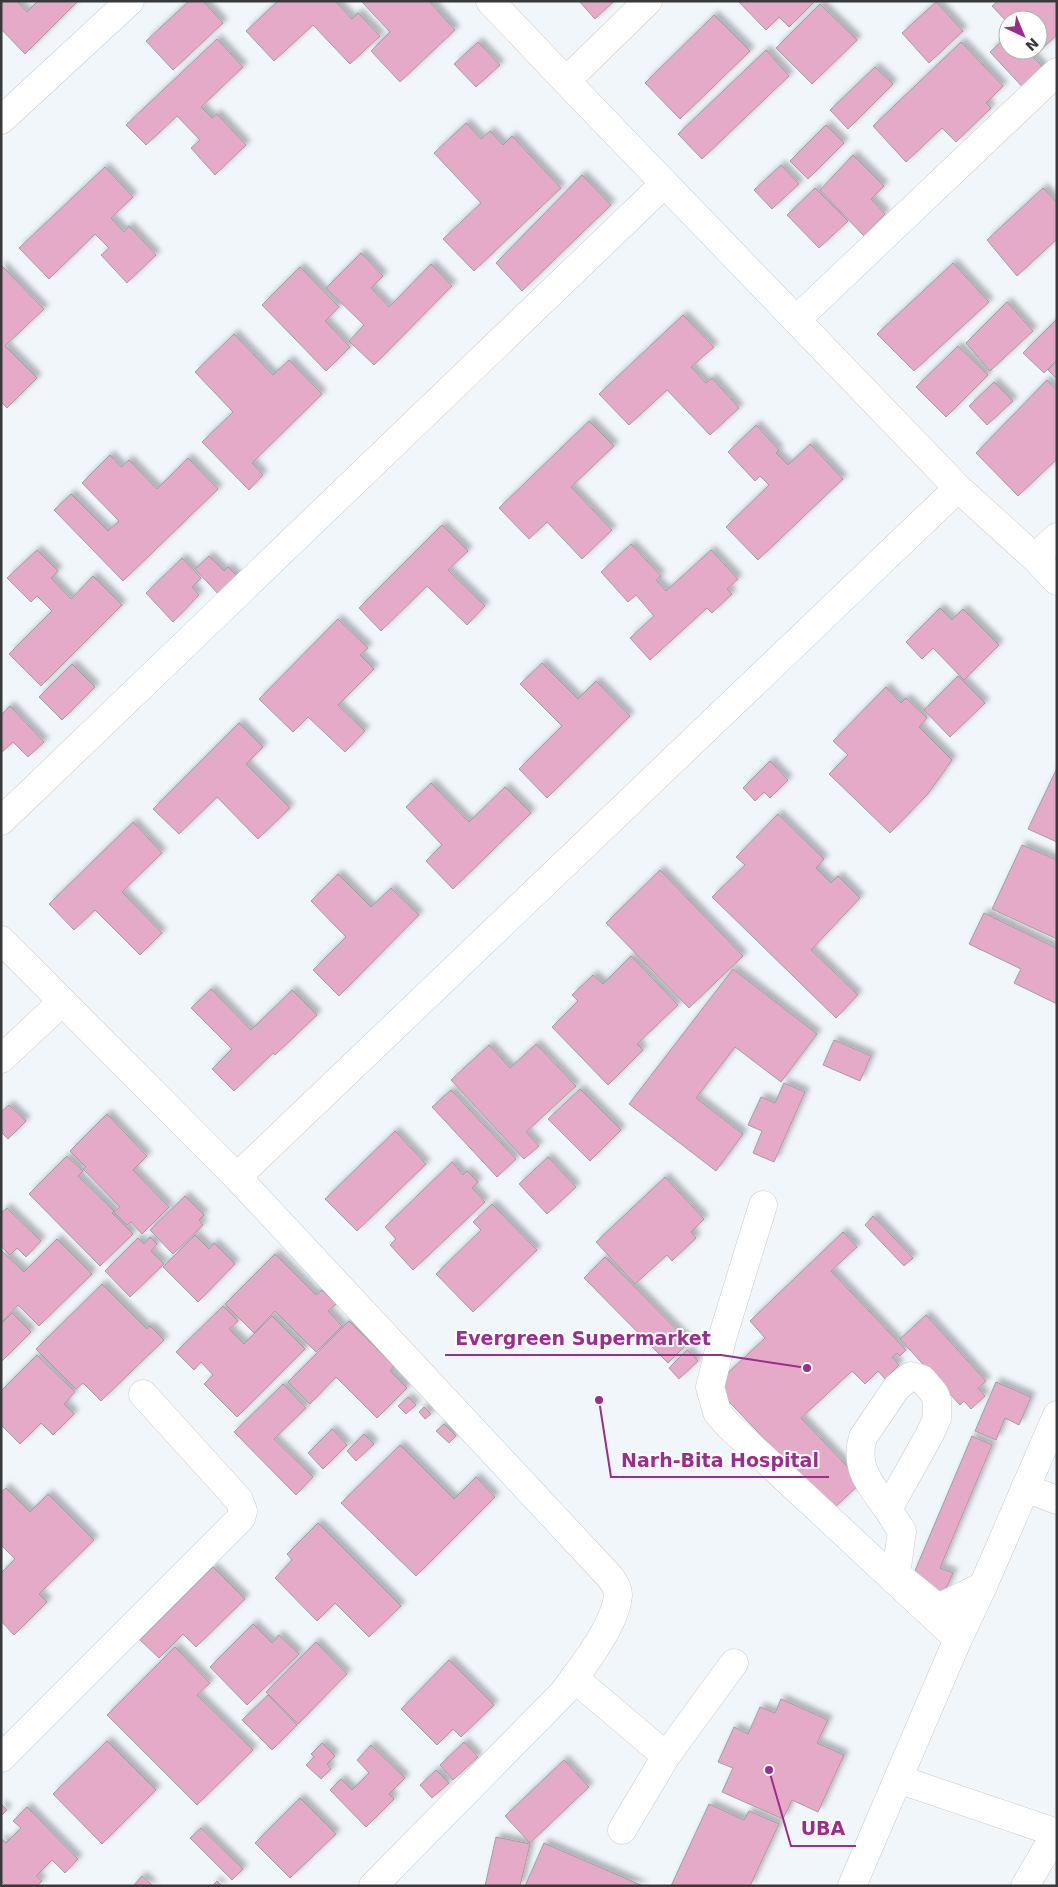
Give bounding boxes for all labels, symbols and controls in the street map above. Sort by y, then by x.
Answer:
north arrow [998,10,1048,60]
text: N [1022,35,1042,54]
callout: Evergreen Supermarket [445,1321,721,1355]
text: Evergreen Supermarket [455,1327,711,1349]
callout: Narh-Bita Hospital [611,1443,829,1477]
text: Narh-Bita Hospital [621,1449,819,1471]
callout: UBA [791,1812,856,1846]
text: UBA [801,1817,846,1839]

